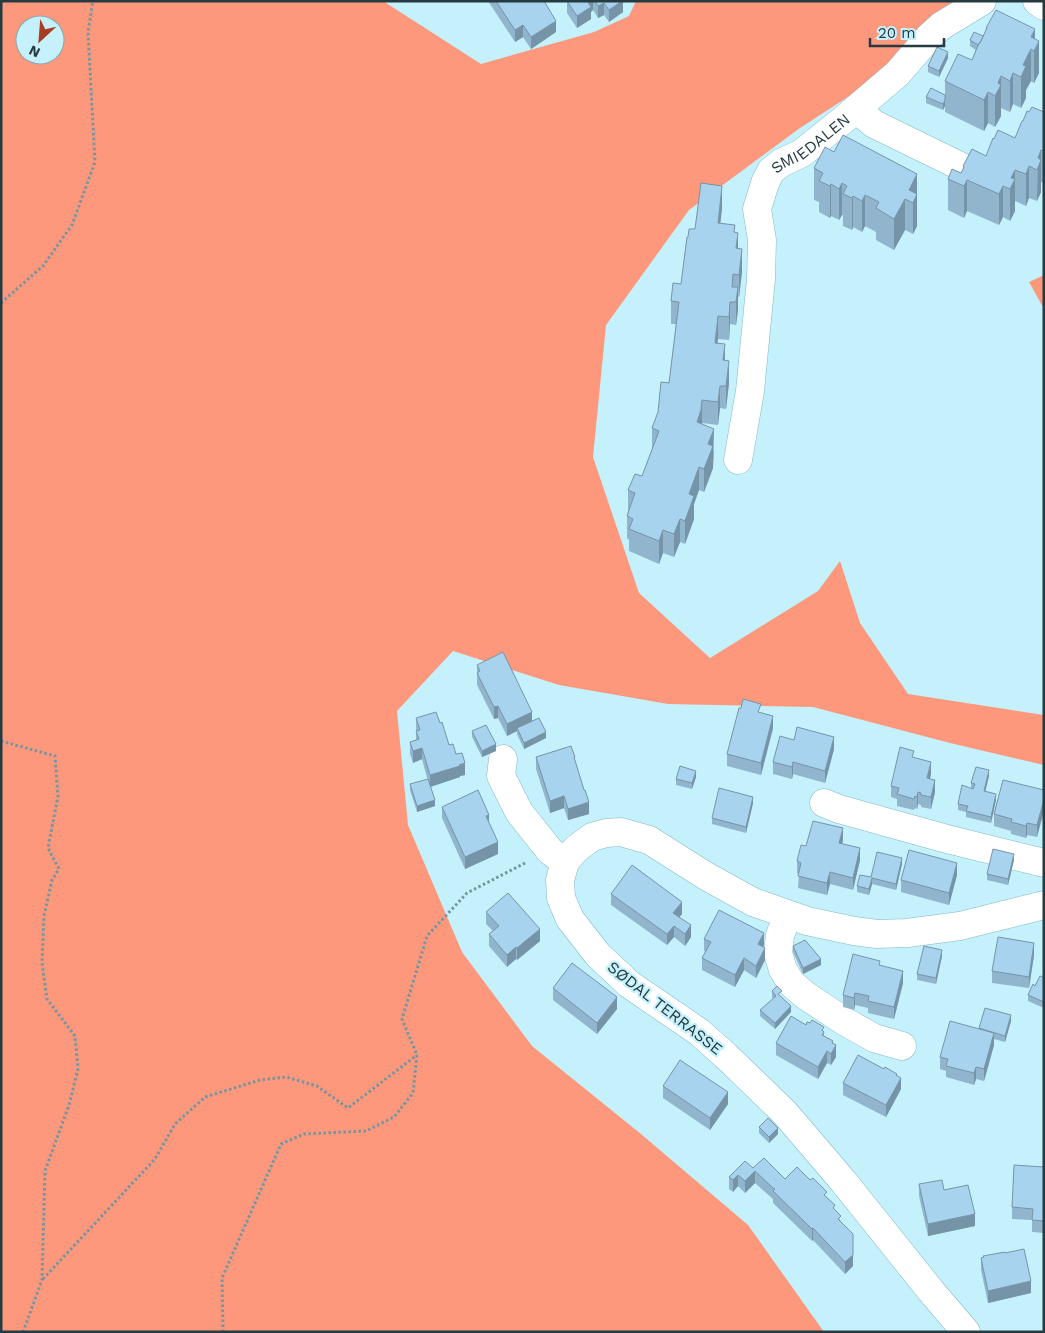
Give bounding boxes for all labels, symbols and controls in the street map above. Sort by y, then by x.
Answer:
north arrow [15,15,65,65]
scale bar [870,15,944,47]
text: 20 m [878,24,916,42]
text: N [26,42,42,61]
street label: SMIEDALEN [767,109,853,177]
street label: SØDAL TERRASSE [604,957,726,1059]

